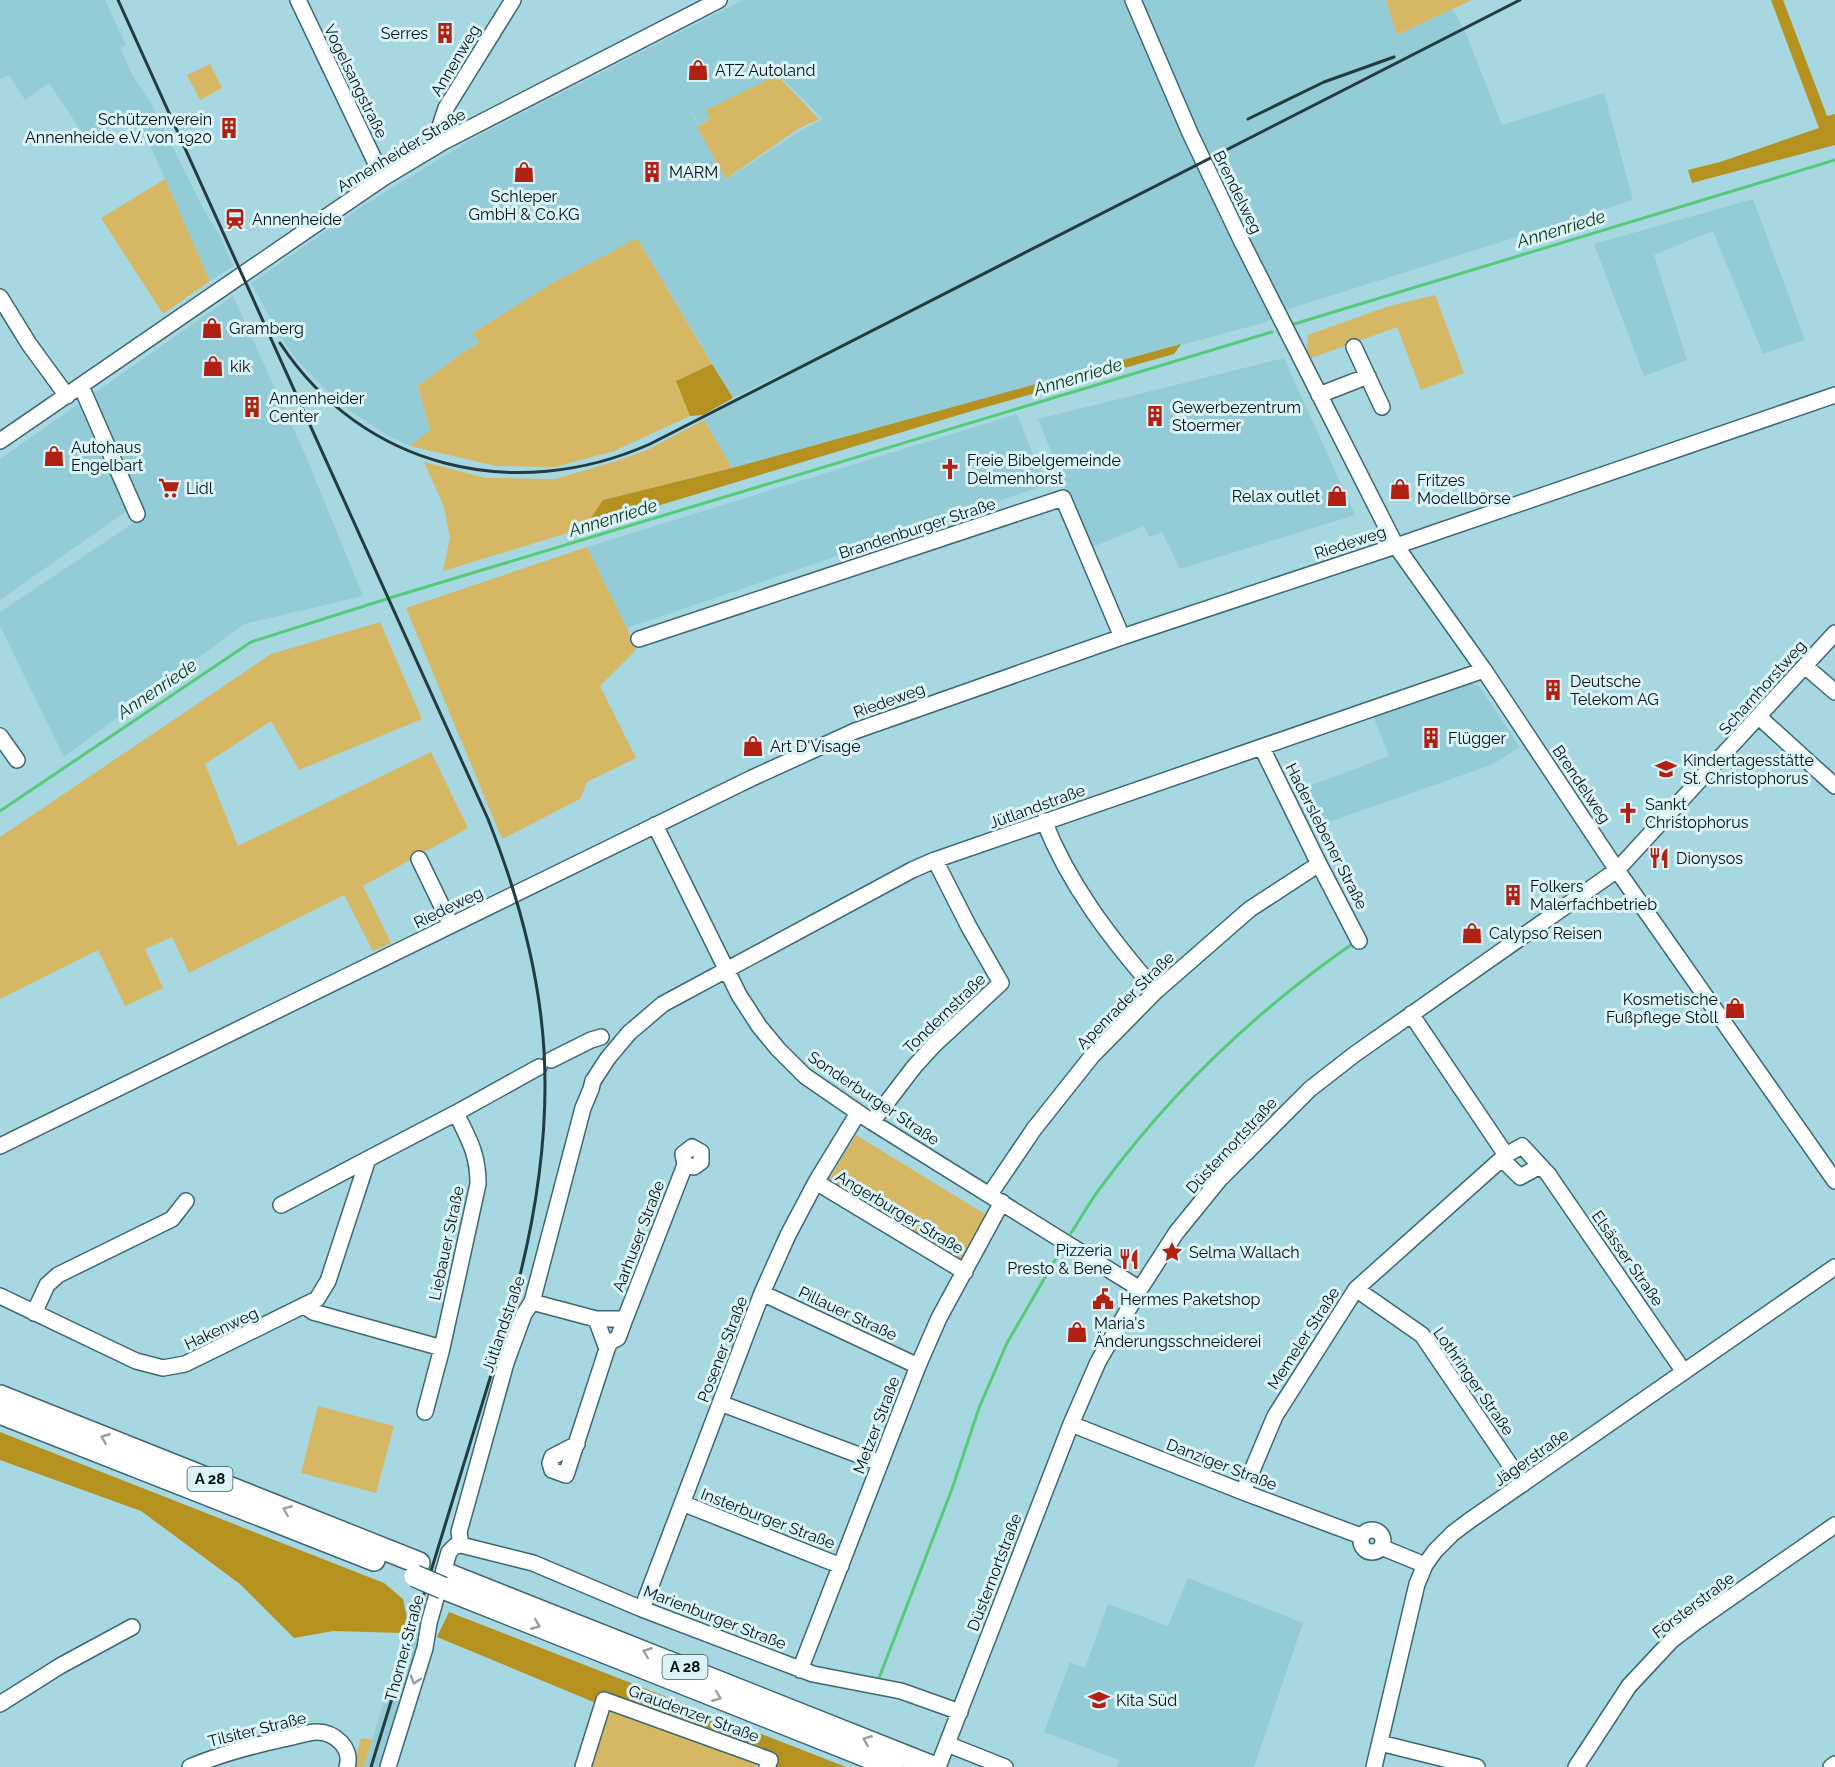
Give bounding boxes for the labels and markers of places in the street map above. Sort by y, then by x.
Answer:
building icon: Serres [433,21,457,45]
place label: Serres [381,24,428,43]
shop icon: ATZ Autoland [686,58,710,82]
place label: ATZ Autoland [715,61,815,80]
place label: Schützenverein Annenheide e.V. von 1920 [25,110,212,147]
building icon: Schützenverein Annenheide e.V. von 1920 [217,116,241,140]
shop icon: Schleper GmbH & Co.KG [512,160,536,184]
building icon: MARM [640,160,664,184]
place label: MARM [669,163,718,182]
place label: Schleper GmbH & Co.KG [469,187,579,224]
station icon: Annenheide [223,207,247,231]
place label: Annenheide [252,210,342,229]
shop icon: Gramberg [200,316,224,340]
place label: Gramberg [229,319,304,338]
shop icon: kik [201,354,225,378]
place label: kik [230,357,251,376]
place label: Annenheider Center [269,389,365,426]
building icon: Annenheider Center [240,395,264,419]
place label: Gewerbezentrum Stoermer [1172,398,1301,435]
building icon: Gewerbezentrum Stoermer [1143,404,1167,428]
place label: Autohaus Engelbart [71,438,144,475]
shop icon: Autohaus Engelbart [42,444,66,468]
place label: Freie Bibelgemeinde Delmenhorst [967,451,1121,488]
church icon: Freie Bibelgemeinde Delmenhorst [938,457,962,481]
place label: Fritzes Modellbörse [1417,471,1511,508]
supermarket icon: Lidl [157,476,181,500]
shop icon: Fritzes Modellbörse [1388,477,1412,501]
place label: Lidl [186,479,214,498]
shop icon: Relax outlet [1325,484,1349,508]
place label: Relax outlet [1232,487,1321,506]
place label: Deutsche Telekom AG [1570,672,1659,709]
building icon: Deutsche Telekom AG [1541,678,1565,702]
building icon: Flügger [1419,726,1443,750]
place label: Flügger [1448,729,1506,748]
shop icon: Art D'Visage [741,734,765,758]
place label: Art D'Visage [770,737,861,756]
place label: Kindertagesstätte St. Christophorus [1683,751,1814,788]
school or university icon: Kindertagesstätte St. Christophorus [1654,757,1678,781]
place label: Sankt Christophorus [1645,795,1749,832]
church icon: Sankt Christophorus [1616,801,1640,825]
restaurant icon: Dionysos [1647,846,1671,870]
place label: Dionysos [1676,849,1743,868]
place label: Folkers Malerfachbetrieb [1530,877,1657,914]
building icon: Folkers Malerfachbetrieb [1501,883,1525,907]
shop icon: Calypso Reisen [1460,921,1484,945]
place label: Calypso Reisen [1489,924,1602,943]
place label: Kosmetische Fußpflege Stoll [1606,990,1719,1027]
shop icon: Kosmetische Fußpflege Stoll [1723,996,1747,1020]
place icon: Selma Wallach [1160,1240,1184,1264]
place label: Pizzeria Presto & Bene [1007,1241,1112,1278]
place label: Selma Wallach [1189,1243,1300,1262]
restaurant icon: Pizzeria Presto & Bene [1117,1247,1141,1271]
public building icon: Hermes Paketshop [1091,1287,1115,1311]
place label: Hermes Paketshop [1120,1290,1260,1309]
place label: Maria's Änderungsschneiderei [1094,1314,1261,1351]
shop icon: Maria's Änderungsschneiderei [1065,1320,1089,1344]
school or university icon: Kita Süd [1087,1688,1111,1712]
place label: Kita Süd [1116,1691,1177,1710]

